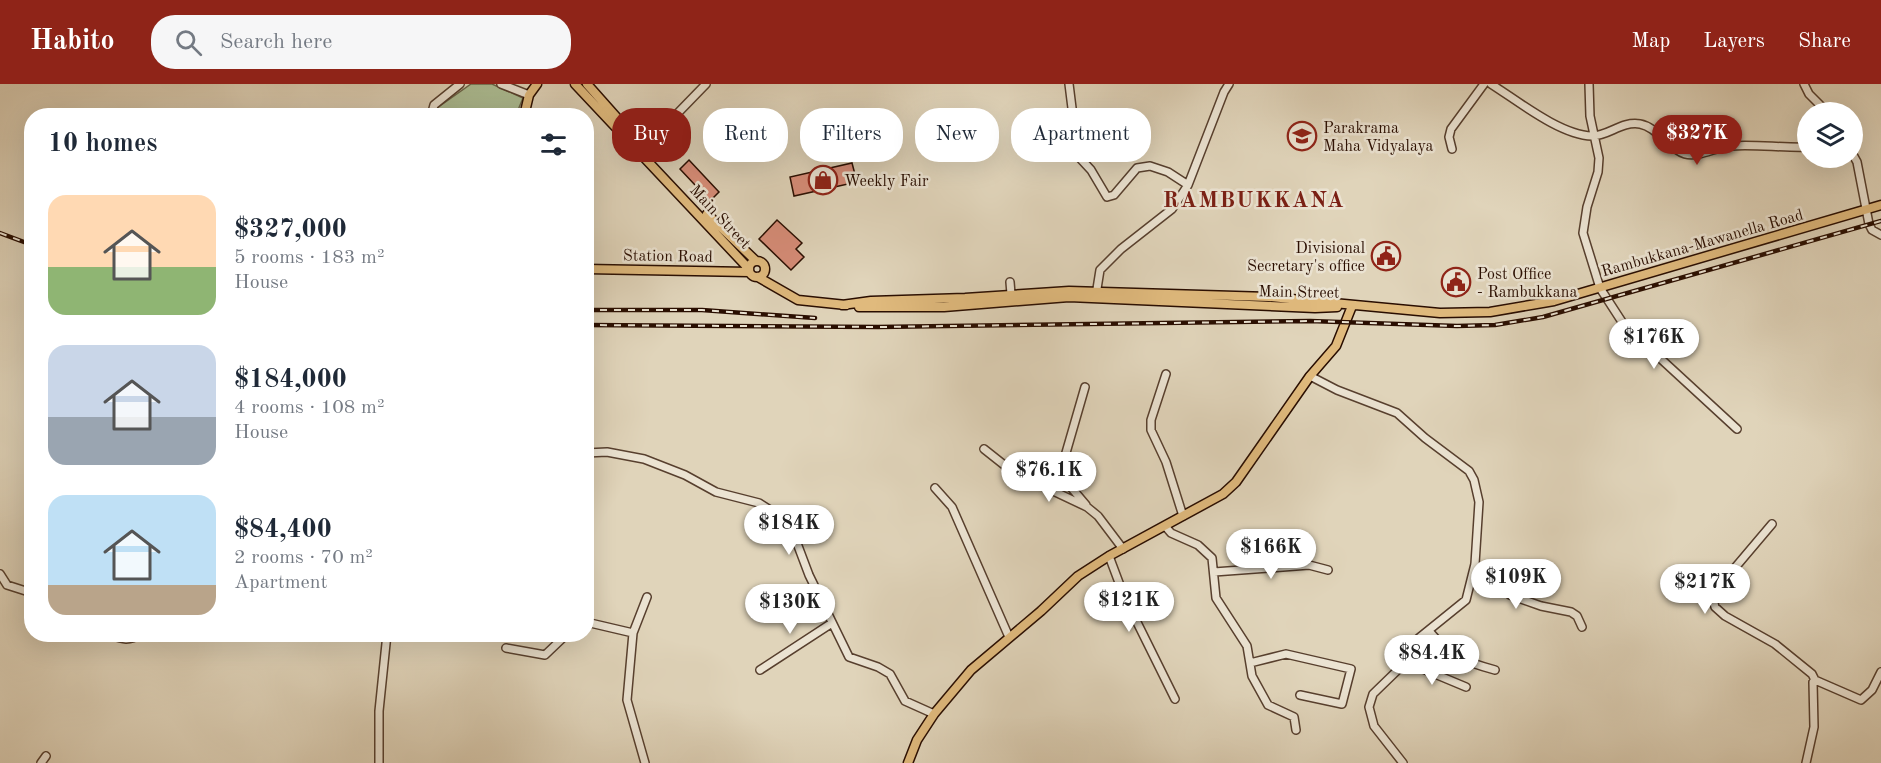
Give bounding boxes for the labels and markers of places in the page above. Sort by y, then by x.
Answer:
pin: $327K [1655,115,1739,166]
school or university icon: Parakrama Maha Vidyalaya [1286,120,1318,152]
place label: Parakrama Maha Vidyalaya [1323,121,1434,155]
shop icon: Weekly Fair [807,164,839,196]
place label: Weekly Fair [844,174,929,190]
public building icon: Divisional Secretary's office [1370,240,1402,272]
place label: Divisional Secretary's office [1247,241,1365,275]
public building icon: Post Office - Rambukkana [1440,266,1472,298]
place label: Post Office - Rambukkana [1477,267,1577,301]
pin: $176K [1612,319,1696,370]
pin: $76.1K [1000,452,1098,503]
pin: $184K [747,505,831,556]
pin: $166K [1229,529,1313,580]
pin: $109K [1474,559,1558,610]
pin: $217K [1663,564,1747,615]
pin: $121K [1087,582,1171,633]
pin: $130K [748,584,832,635]
pin: $84.4K [1383,635,1481,686]

